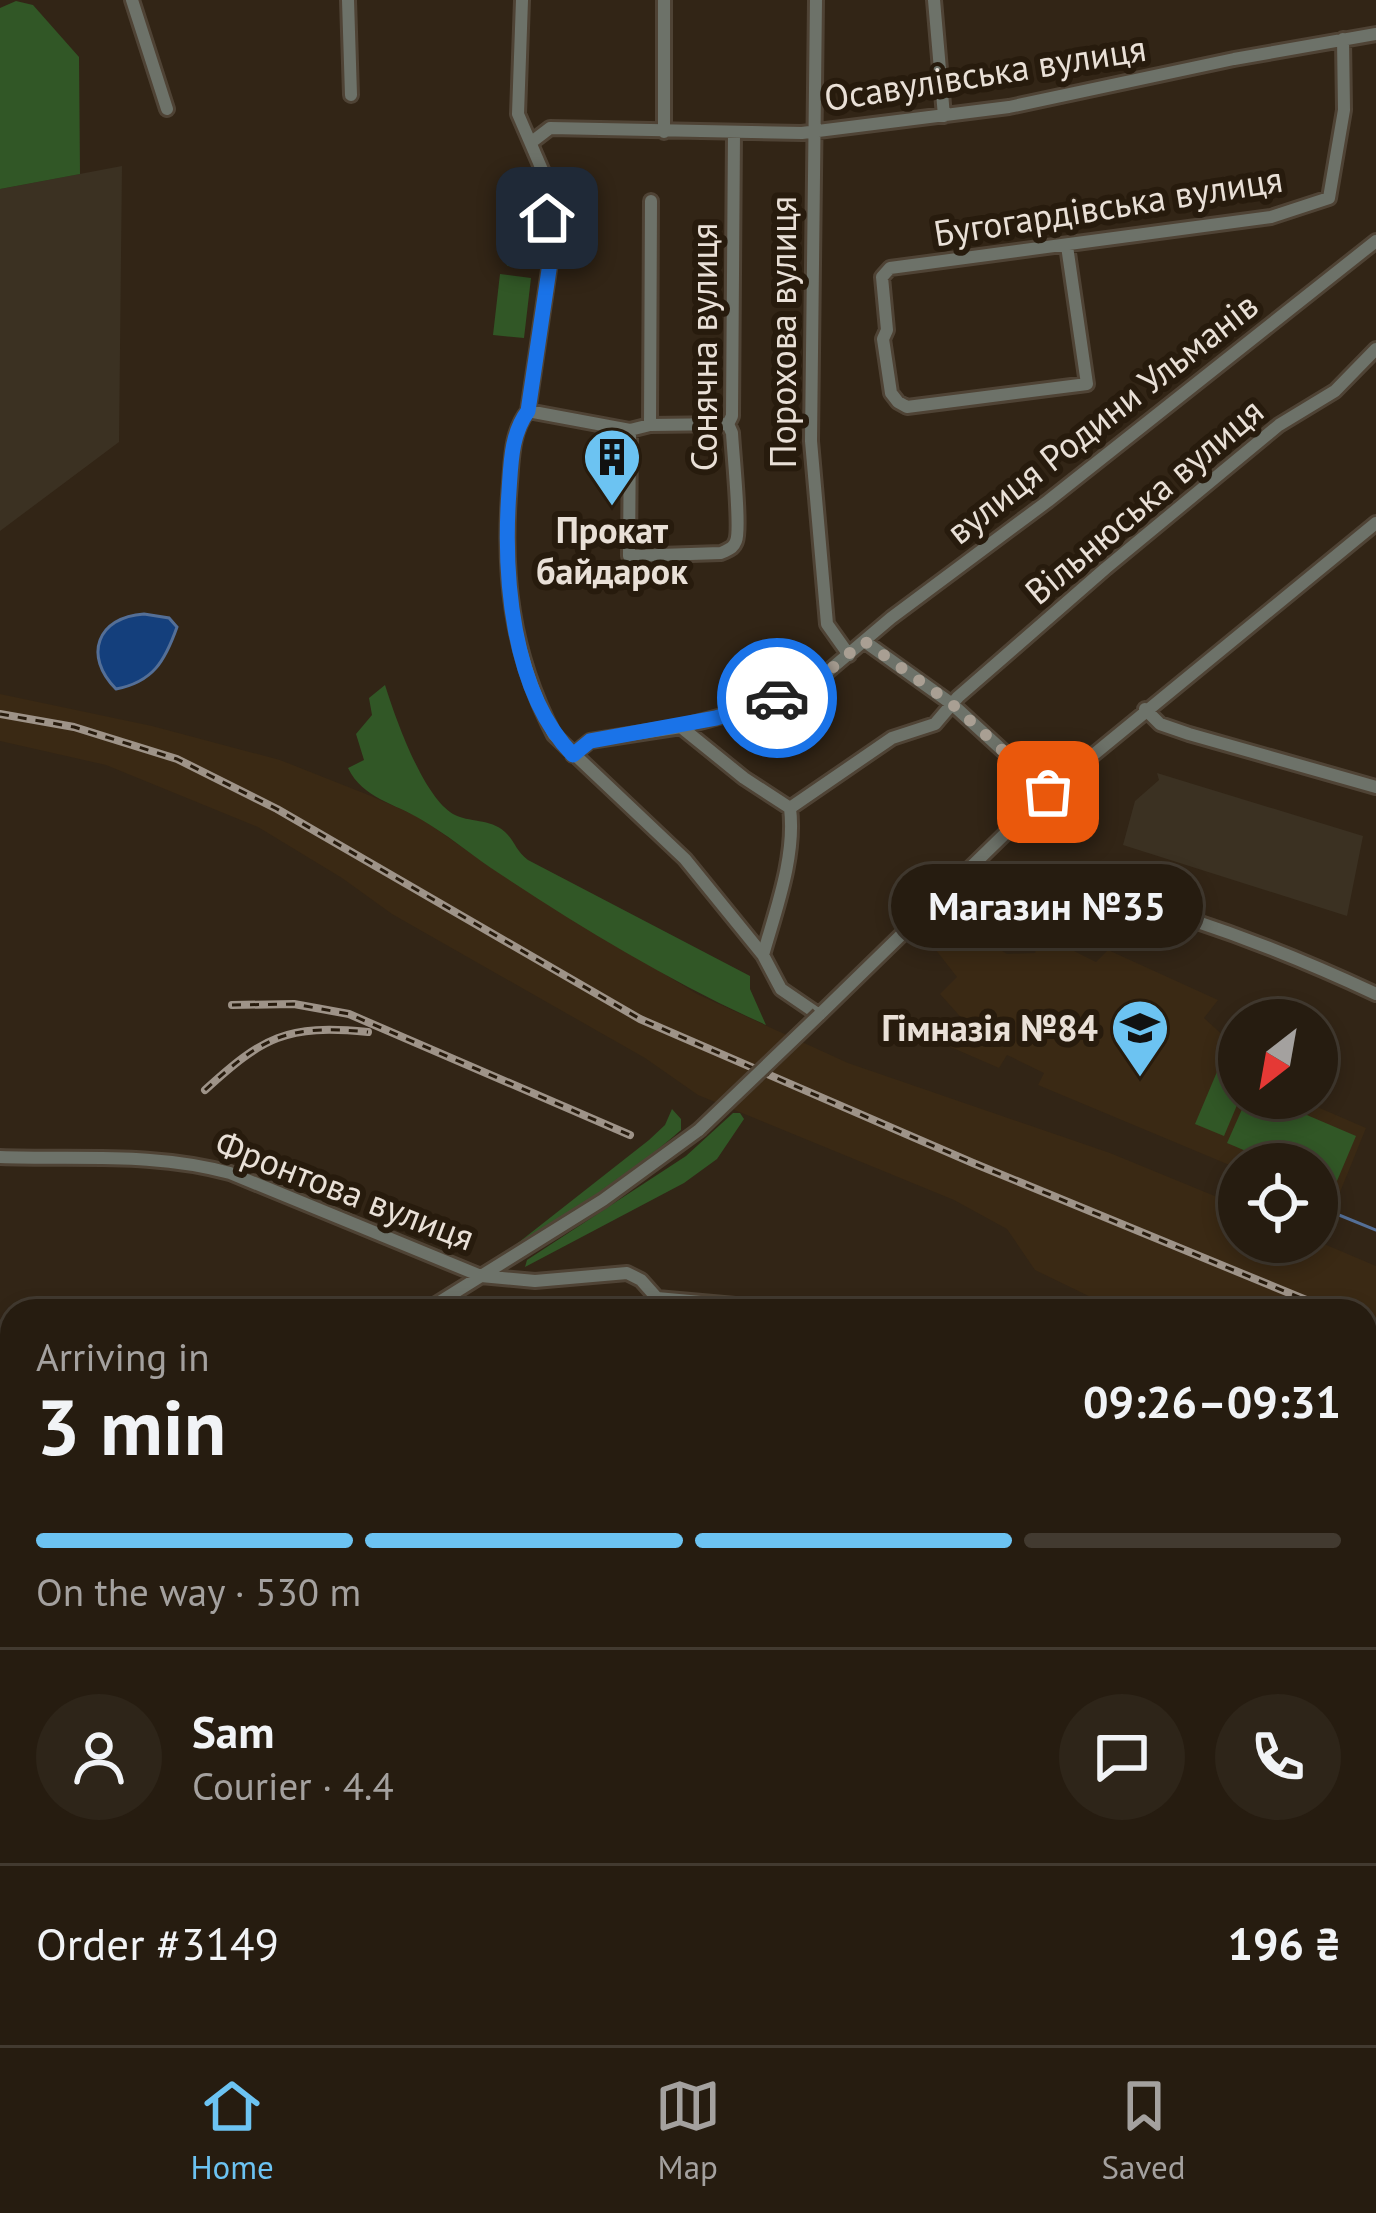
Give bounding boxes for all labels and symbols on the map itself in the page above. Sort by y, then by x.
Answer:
street label: Осавулівська вулиця [821,24,1149,121]
street label: Бугогардівська вулиця [930,155,1286,256]
pin [496,167,598,269]
street label: Порохова вулиця [759,196,806,468]
street label: Сонячна вулиця [680,223,727,471]
street label: вулиця Родини Ульманів [936,281,1267,554]
street label: Вільнюська вулиця [1015,387,1273,614]
building icon: Прокат байдарок [581,426,643,508]
place label: Прокат байдарок [536,506,688,594]
courier [717,638,837,758]
pin [997,741,1099,843]
callout: Магазин №35 [892,864,1204,948]
school or university icon: Гімназія №84 [1109,997,1171,1079]
north arrow [1218,999,1338,1119]
place label: Гімназія №84 [882,1004,1098,1051]
street label: Фронтова вулиця [209,1119,481,1260]

